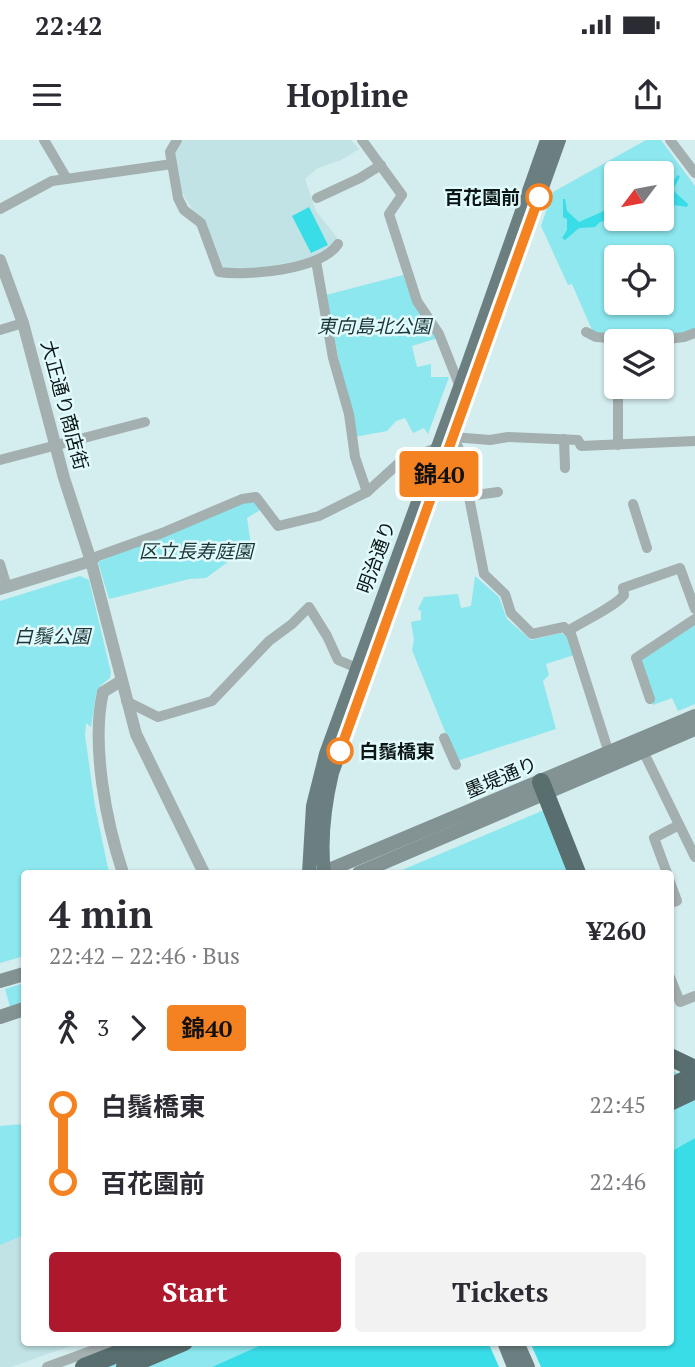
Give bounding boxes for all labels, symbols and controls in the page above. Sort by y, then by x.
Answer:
text: 22:42 [35,8,103,42]
text: Hopline [286,74,409,116]
icon: menu [28,76,66,114]
icon: share [629,76,667,114]
north arrow [604,161,674,231]
map controls [604,161,674,399]
place label: 百花園前 [444,184,520,209]
marker: 百花園前 [526,184,552,210]
button: locate [604,245,674,315]
park label: 東向島北公園 [317,313,434,338]
button: layers [604,329,674,399]
street label: 大正通り商店街 [36,337,95,472]
line badge: 錦40 [399,451,479,497]
text: 錦40 [413,458,465,490]
street label: 明治通り [351,517,400,597]
park label: 区立長寿庭園 [139,538,256,563]
park label: 白鬚公園 [14,623,93,648]
marker: 白鬚橋東 [327,738,353,764]
place label: 白鬚橋東 [359,738,435,763]
street label: 墨堤通り [461,750,541,803]
text: 4 min [49,889,153,939]
text: ¥260 [587,913,646,947]
text: 22:42 – 22:46 · Bus [49,940,240,971]
icon: walk [49,1009,87,1047]
icon: forward [119,1009,157,1047]
text: 3 [97,1012,109,1043]
text: 錦40 [181,1012,232,1044]
text: 白鬚橋東 [101,1089,205,1123]
text: 22:45 [589,1089,646,1120]
text: 百花園前 [101,1166,205,1200]
text: 22:46 [589,1166,646,1197]
button: Start [49,1252,341,1332]
button: Tickets [355,1252,646,1332]

